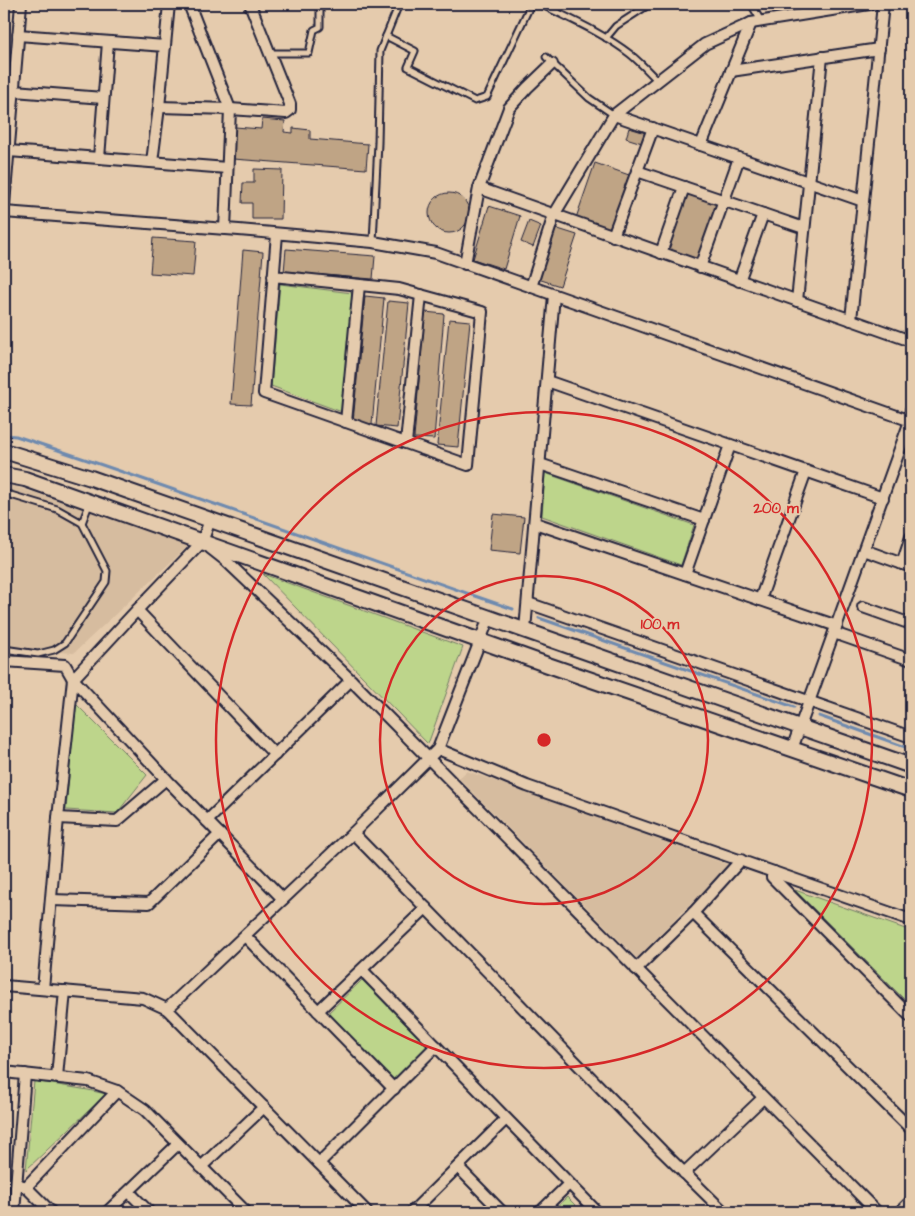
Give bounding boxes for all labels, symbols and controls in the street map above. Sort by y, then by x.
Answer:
text: 200 m [752,498,799,519]
text: 100 m [641,614,680,635]
centre of rings [535,731,553,749]

